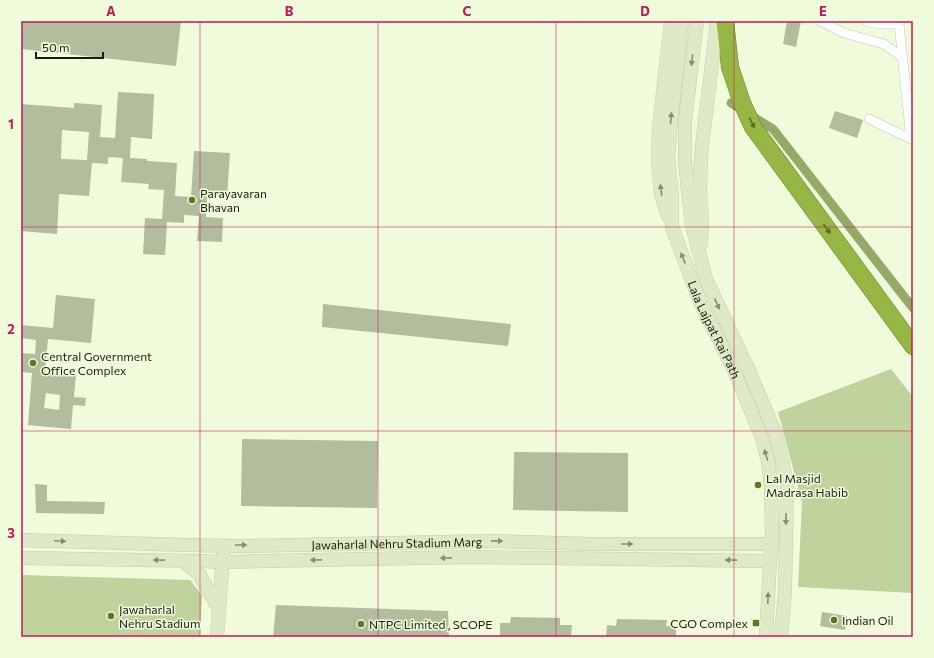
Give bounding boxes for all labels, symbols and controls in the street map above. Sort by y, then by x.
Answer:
text: A [106,3,116,19]
text: B [285,3,294,19]
text: C [463,3,472,19]
text: D [640,3,650,19]
text: E [819,3,827,19]
scale bar [36,34,103,60]
text: 50 m [42,40,70,54]
one-way arrow [689,54,696,66]
one-way arrow [668,112,675,124]
text: 1 [8,116,14,132]
one-way arrow [749,117,755,129]
one-way arrow [658,184,664,196]
place label: Parayavaran Bhavan [200,186,267,214]
marker: Parayavaran Bhavan [187,195,197,205]
one-way arrow [823,223,831,234]
one-way arrow [680,251,686,263]
street label: Lala Lajpat Rai Path [686,278,744,381]
one-way arrow [715,299,721,311]
text: 2 [7,321,15,337]
place label: Central Government Office Complex [41,349,152,377]
marker: Central Government Office Complex [28,358,38,368]
one-way arrow [763,448,769,460]
place label: Lal Masjid Madrasa Habib [766,471,848,499]
marker: Lal Masjid Madrasa Habib [753,480,763,490]
one-way arrow [783,513,789,526]
text: 3 [7,525,15,541]
street label: Jawaharlal Nehru Stadium Marg [311,534,483,553]
one-way arrow [54,538,67,544]
one-way arrow [491,538,503,545]
one-way arrow [621,541,634,547]
one-way arrow [235,542,248,548]
one-way arrow [439,555,452,561]
one-way arrow [152,557,165,563]
one-way arrow [310,557,322,564]
one-way arrow [724,557,737,563]
one-way arrow [765,592,772,604]
place label: Jawaharlal Nehru Stadium [119,602,200,630]
marker: Jawaharlal Nehru Stadium [106,611,116,621]
place label: Indian Oil [842,613,894,627]
marker: Indian Oil [829,615,839,625]
place label: CGO Complex [670,616,749,630]
place label: NTPC Limited , SCOPE [369,617,492,631]
marker: CGO Complex [751,618,761,628]
marker: NTPC Limited , SCOPE [356,619,366,629]

